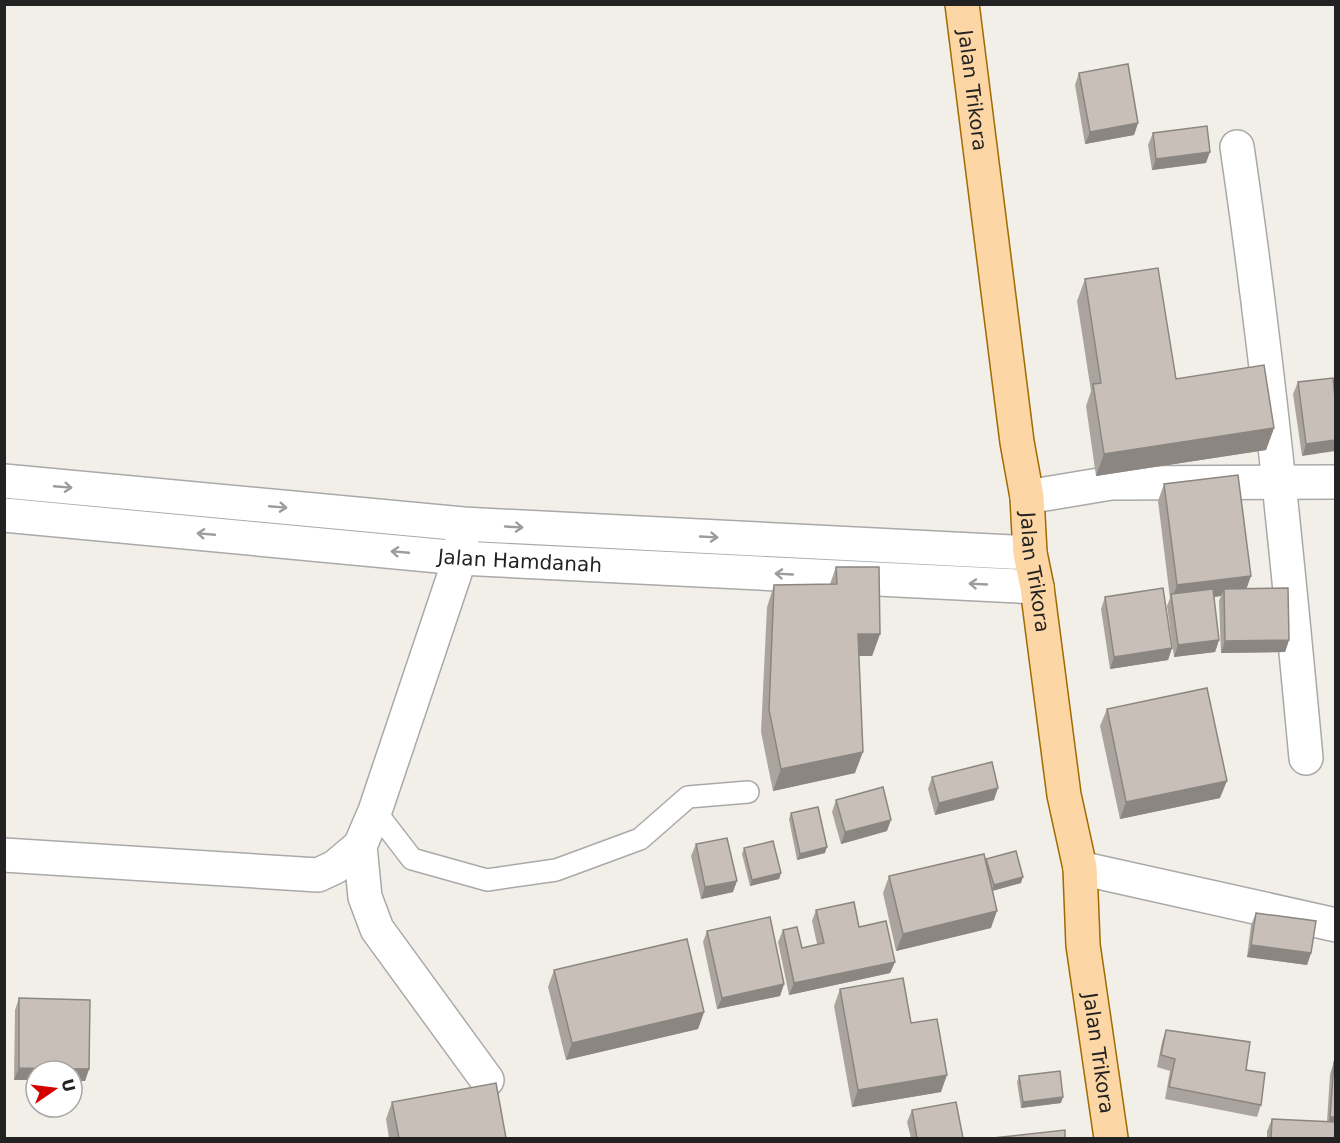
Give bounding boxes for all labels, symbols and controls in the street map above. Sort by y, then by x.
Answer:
street label: Jalan Trikora [953,26,992,152]
one-way arrow [52,482,72,493]
one-way arrow [267,502,287,513]
street label: Jalan Trikora [1016,509,1055,634]
one-way arrow [503,521,523,532]
one-way arrow [197,528,217,539]
one-way arrow [698,531,718,542]
street label: Jalan Hamdanah [435,544,603,577]
one-way arrow [391,546,411,557]
one-way arrow [774,569,794,580]
one-way arrow [969,579,989,590]
street label: Jalan Trikora [1078,989,1119,1115]
north arrow [24,1059,84,1119]
text: U [57,1077,79,1094]

